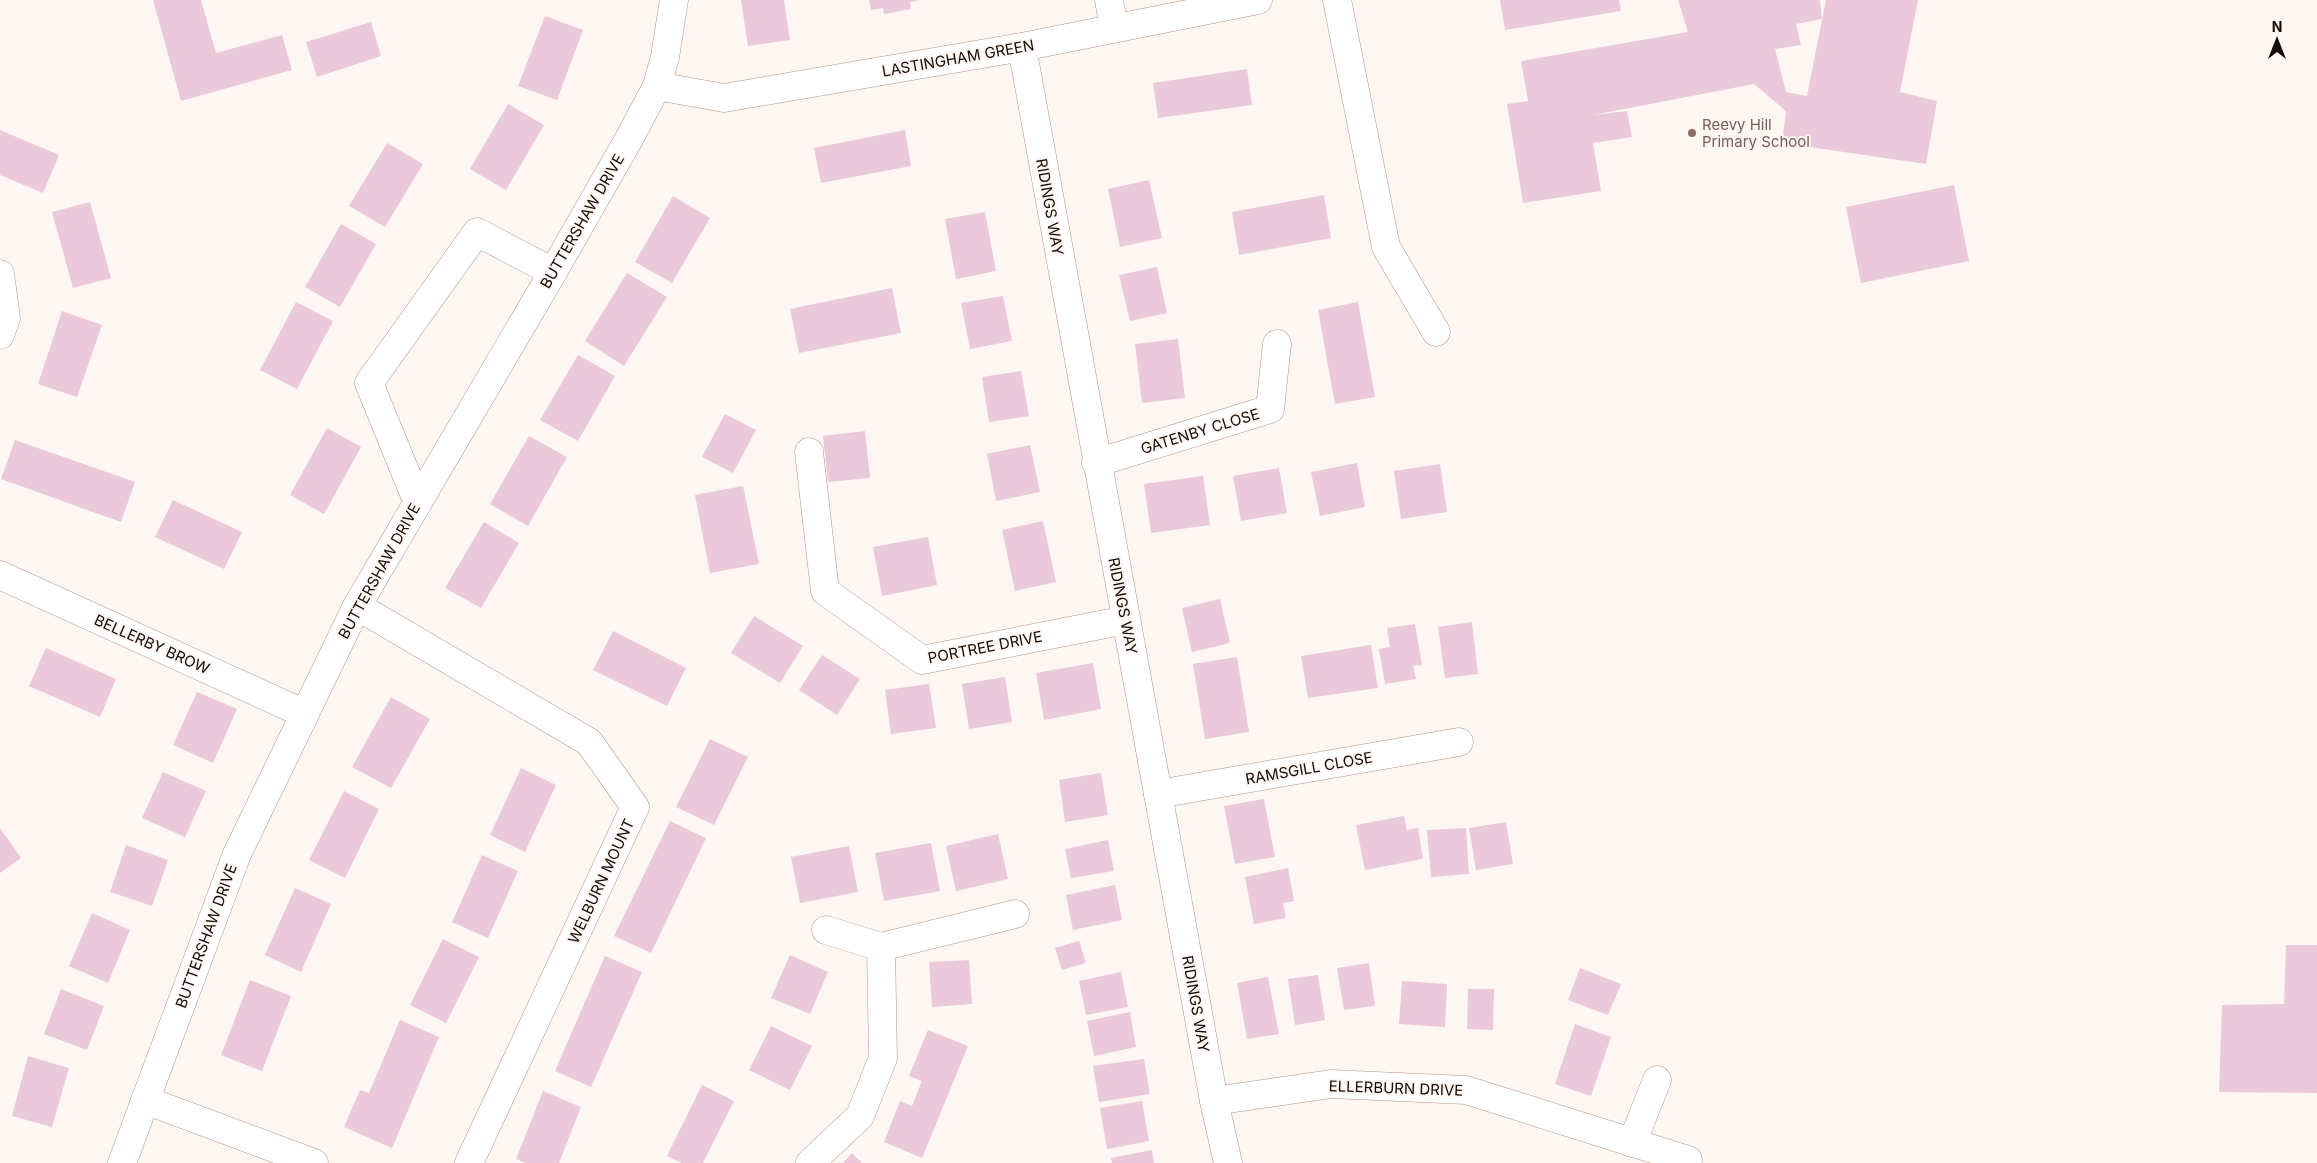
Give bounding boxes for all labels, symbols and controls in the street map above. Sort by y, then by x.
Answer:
north arrow [2252,15,2302,65]
text: N [2272,18,2282,35]
street label: LASTINGHAM GREEN [880,35,1036,81]
place label: Reevy Hill Primary School [1702,115,1810,151]
marker: Reevy Hill Primary School [1686,127,1698,139]
street label: BUTTERSHAW DRIVE [536,150,628,292]
street label: RIDINGS WAY [1032,157,1068,257]
street label: GATENBY CLOSE [1138,404,1262,458]
street label: BUTTERSHAW DRIVE [334,500,424,642]
street label: RIDINGS WAY [1104,556,1142,656]
street label: BELLERBY BROW [91,610,213,678]
street label: PORTREE DRIVE [926,627,1044,667]
street label: RAMSGILL CLOSE [1244,747,1374,789]
street label: WELBURN MOUNT [564,816,638,946]
street label: BUTTERSHAW DRIVE [171,861,241,1011]
street label: RIDINGS WAY [1178,954,1214,1054]
street label: ELLERBURN DRIVE [1328,1076,1464,1100]

